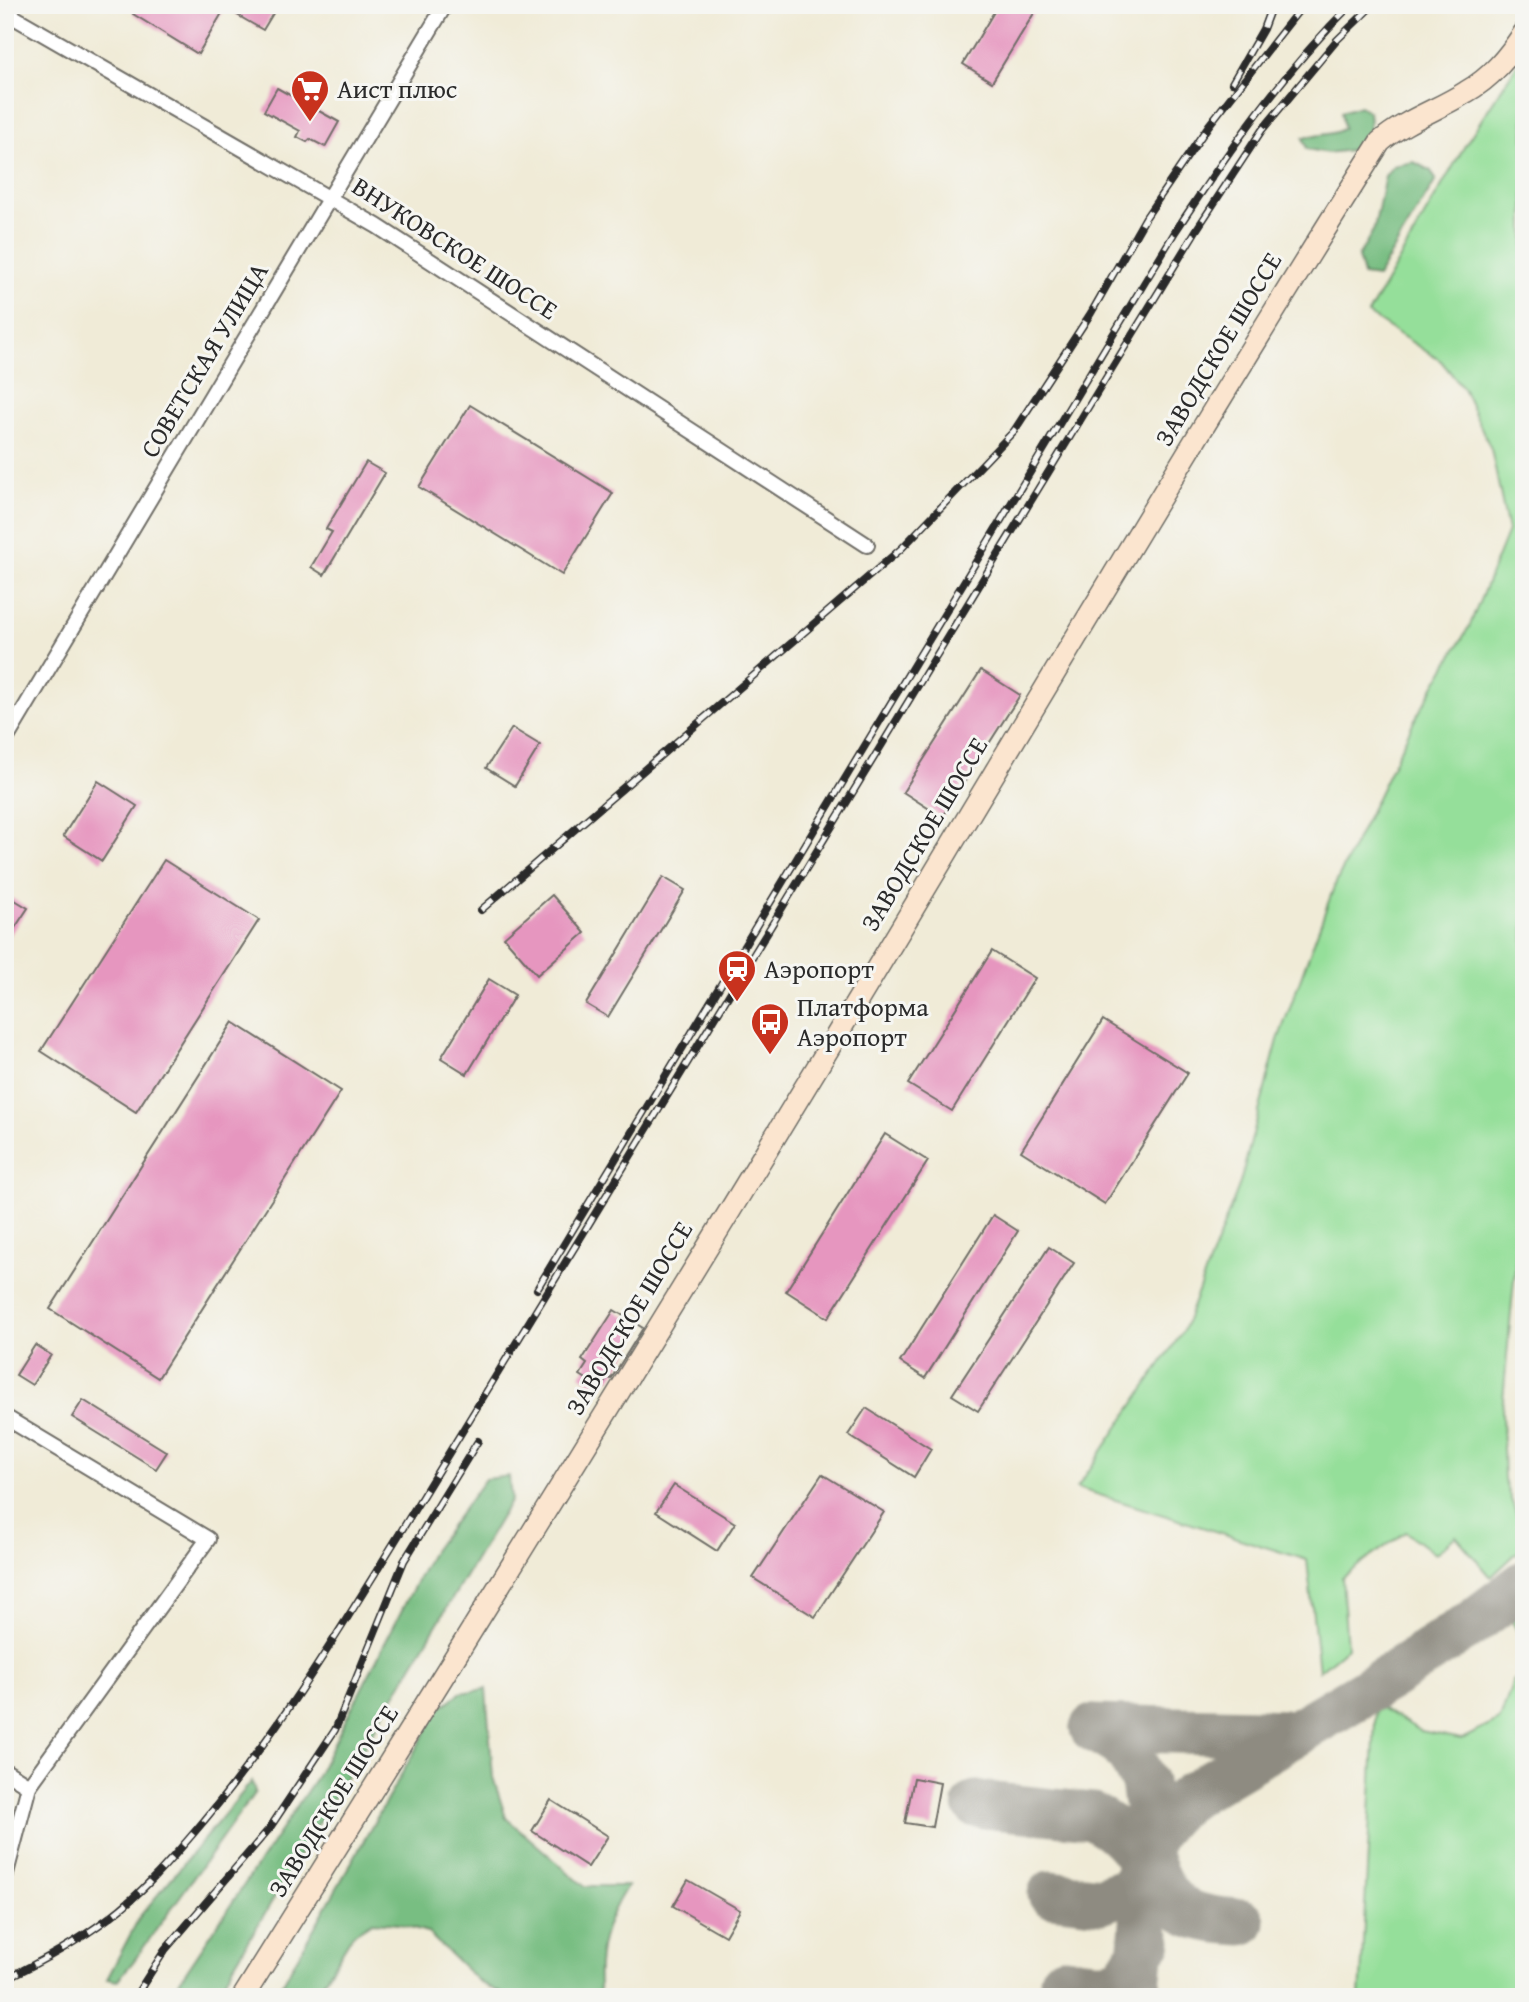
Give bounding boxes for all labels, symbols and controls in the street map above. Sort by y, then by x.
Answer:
supermarket icon: Аист плюс [289,68,331,123]
place label: Аист плюс [337,69,457,108]
street label: ВНУКОВСКОЕ ШОССЕ [345,166,566,329]
street label: ЗАВОДСКОЕ ШОССЕ [1144,244,1291,453]
street label: СОВЕТСКАЯ УЛИЦА [130,255,277,465]
street label: ЗАВОДСКОЕ ШОССЕ [850,729,997,938]
station icon: Аэропорт [716,948,758,1003]
place label: Аэропорт [764,949,874,988]
place label: Платформа Аэропорт [797,987,929,1056]
bus stop icon: Платформа Аэропорт [749,1001,791,1056]
street label: ЗАВОДСКОЕ ШОССЕ [555,1213,702,1422]
street label: ЗАВОДСКОЕ ШОССЕ [258,1697,407,1904]

